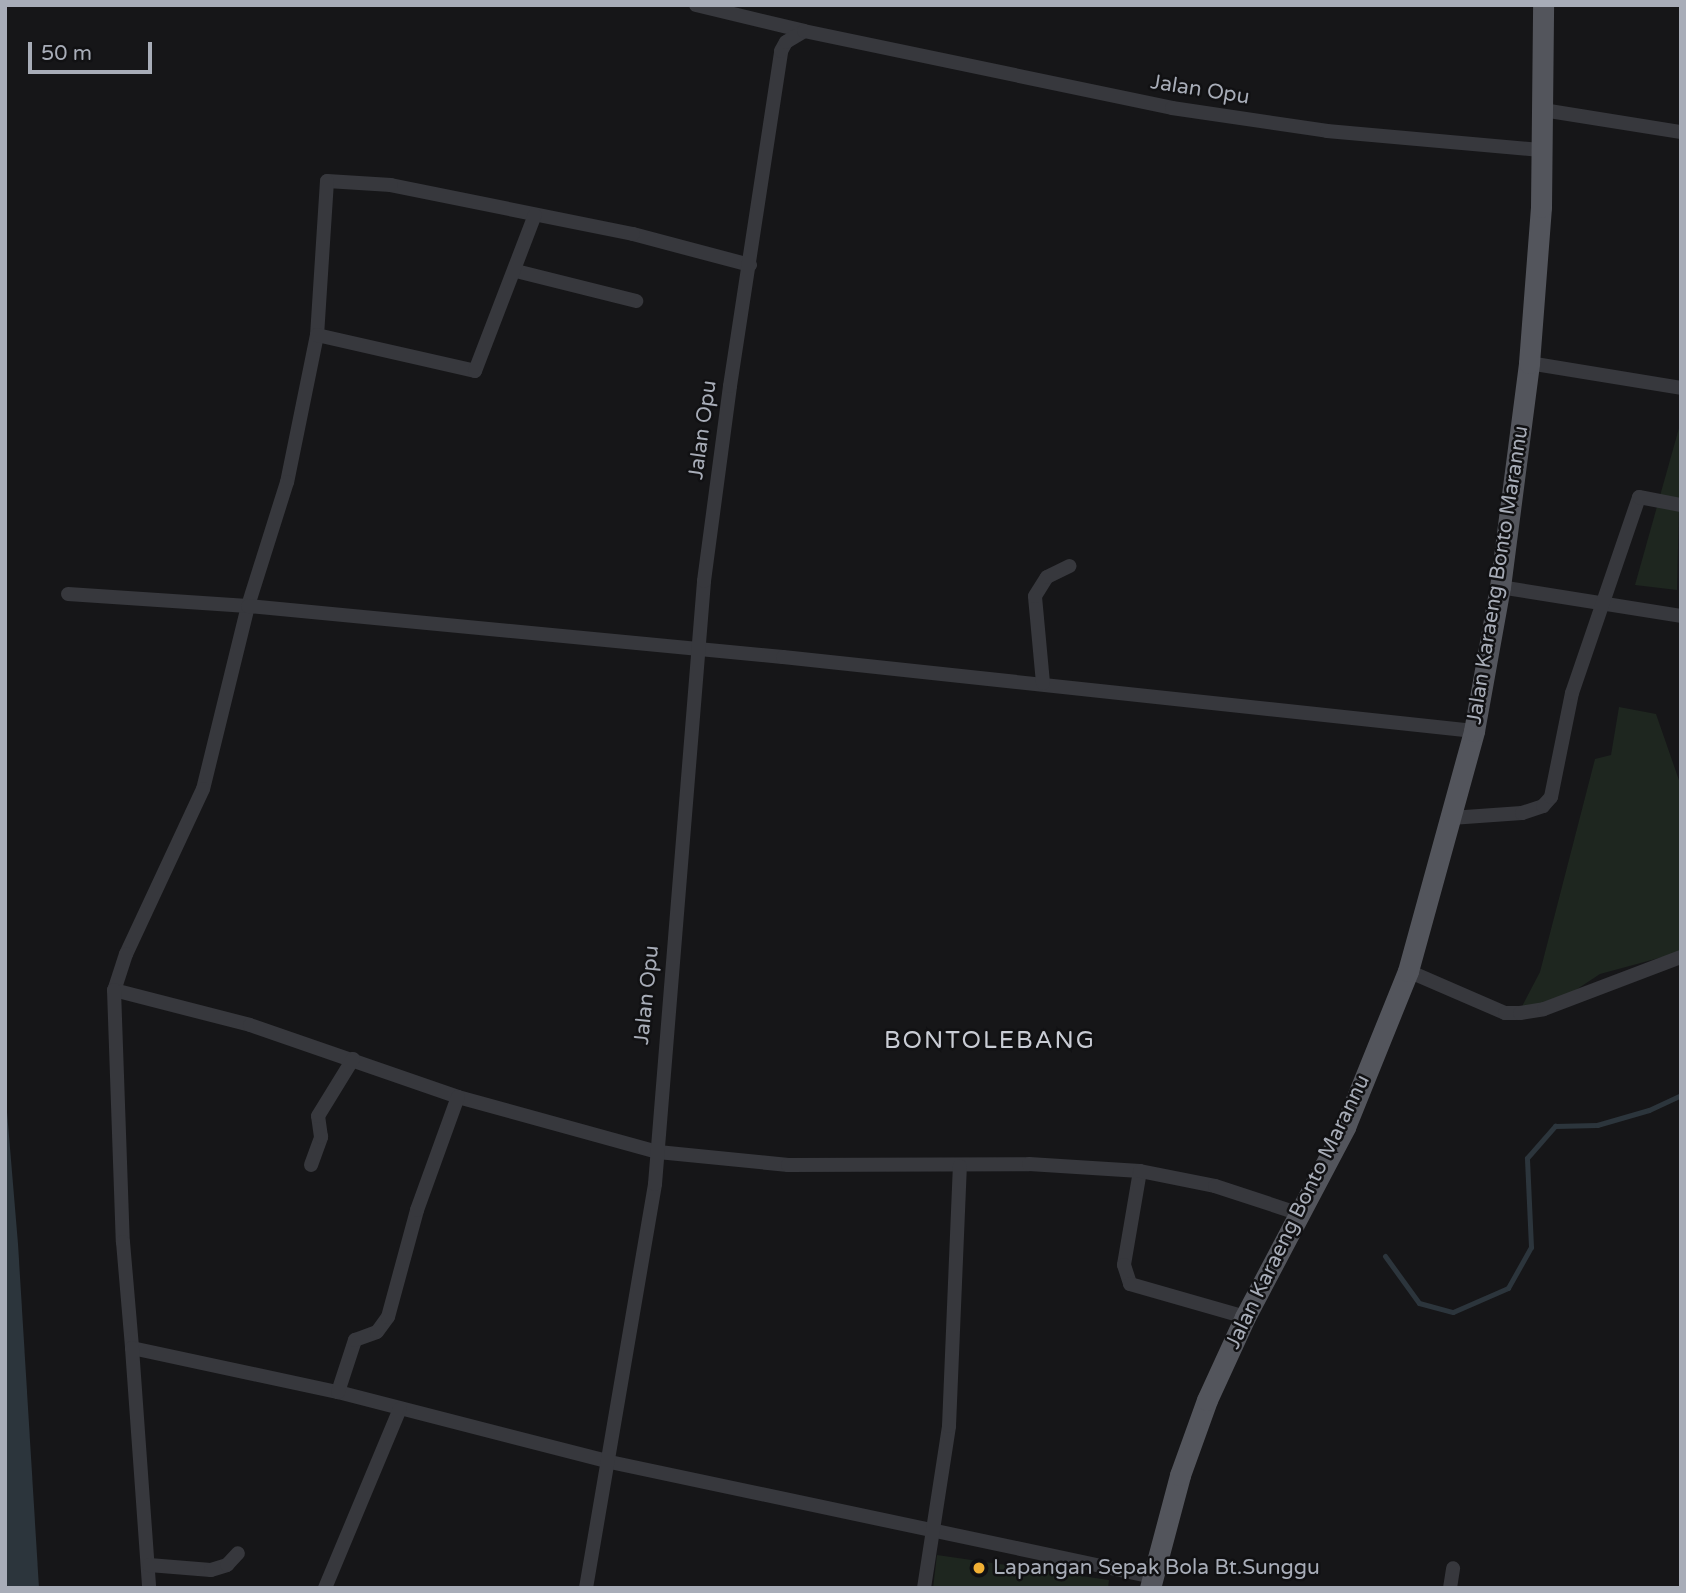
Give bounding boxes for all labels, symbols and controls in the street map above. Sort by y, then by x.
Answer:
scale bar [32,28,156,72]
text: 50 m [41,41,92,66]
street label: Jalan Opu [1149,70,1251,110]
street label: Jalan Opu [684,379,722,481]
street label: Jalan Karaeng Bonto Marannu [1462,424,1534,726]
street label: Jalan Opu [629,944,665,1046]
district label: BONTOLEBANG [885,1027,1095,1055]
street label: Jalan Karaeng Bonto Marannu [1220,1071,1376,1353]
place label: Lapangan Sepak Bola Bt.Sunggu [993,1555,1320,1581]
marker: Lapangan Sepak Bola Bt.Sunggu [971,1560,987,1576]

